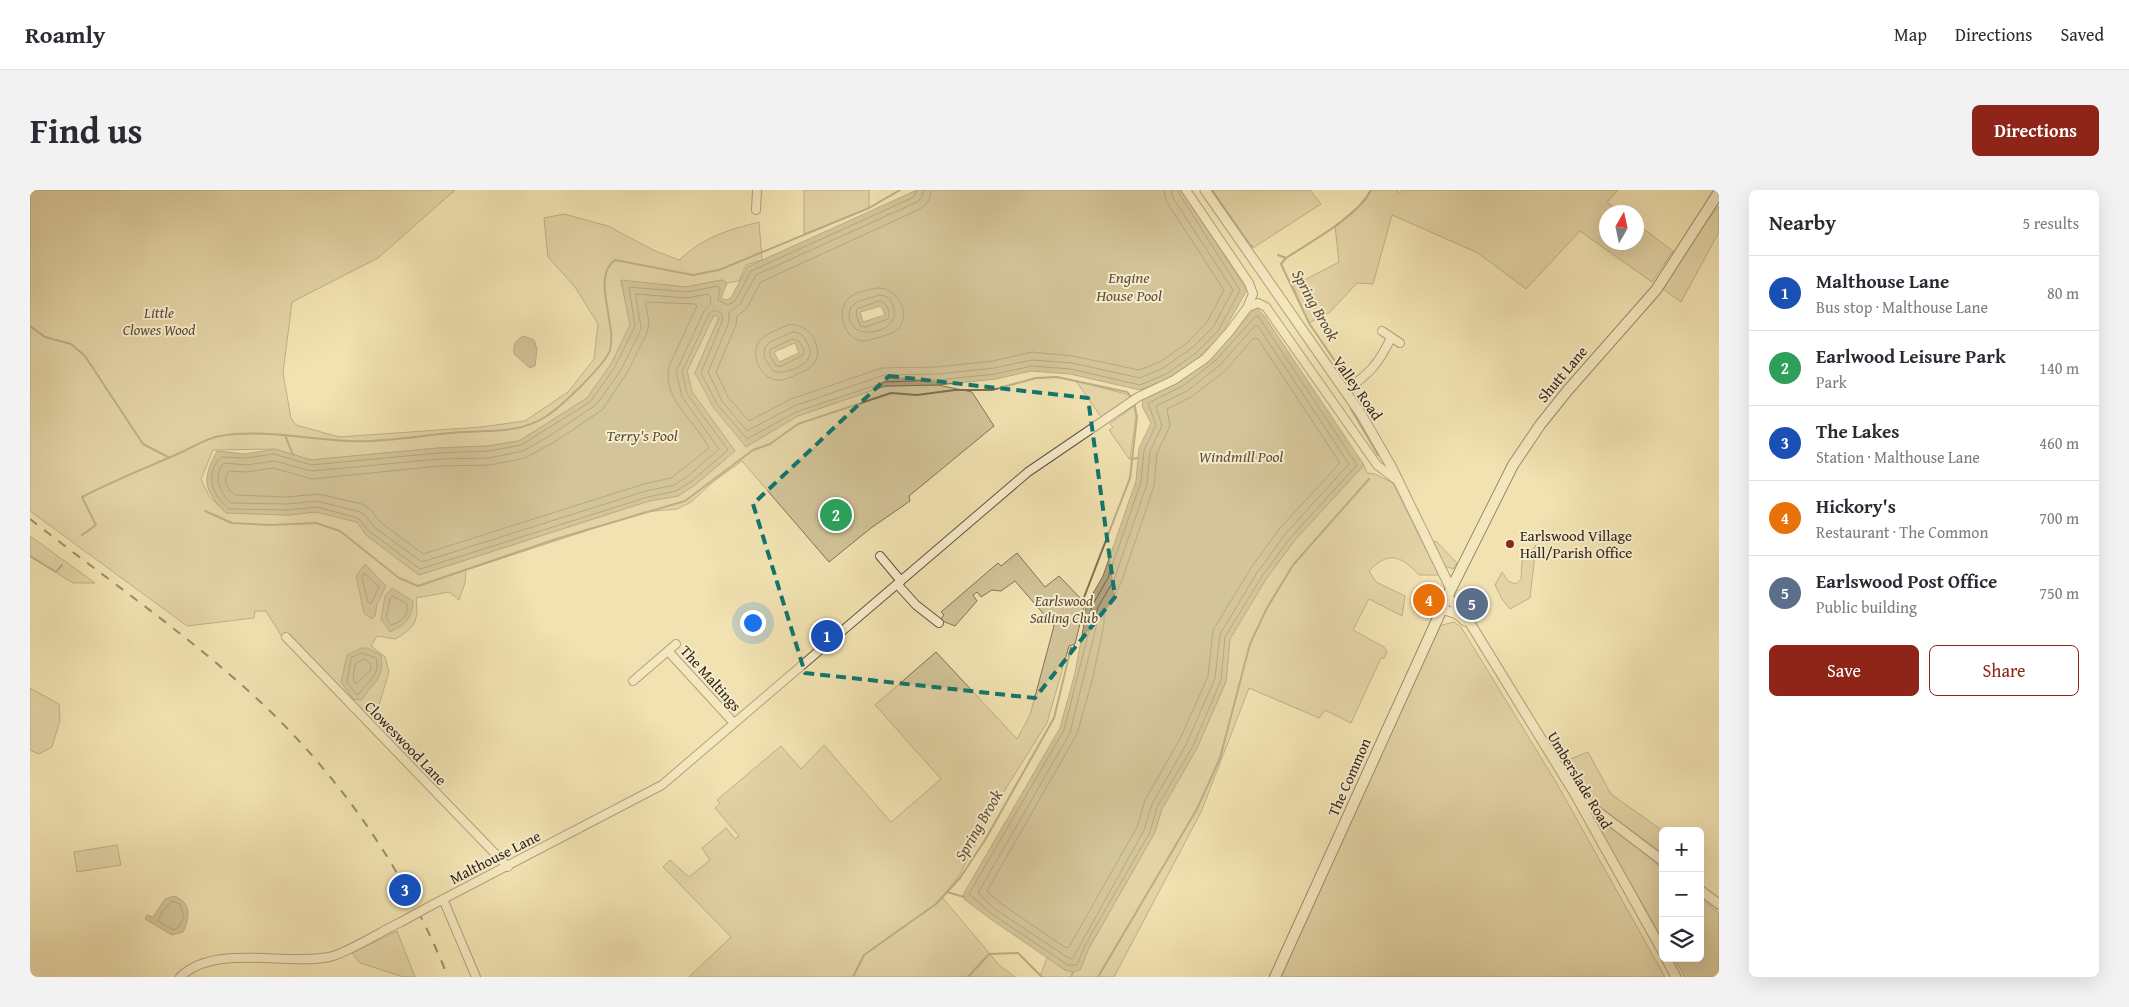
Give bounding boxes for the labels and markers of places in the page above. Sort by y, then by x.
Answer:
pin: 2 [820,496,852,534]
place label: Earlswood Village Hall/Parish Office [1520,525,1632,563]
marker: Earlswood Village Hall/Parish Office [1504,538,1516,550]
pin: 4 [1413,581,1445,619]
pin: 5 [1456,585,1488,623]
pin: 1 [811,617,843,655]
pin: 3 [389,871,421,909]

